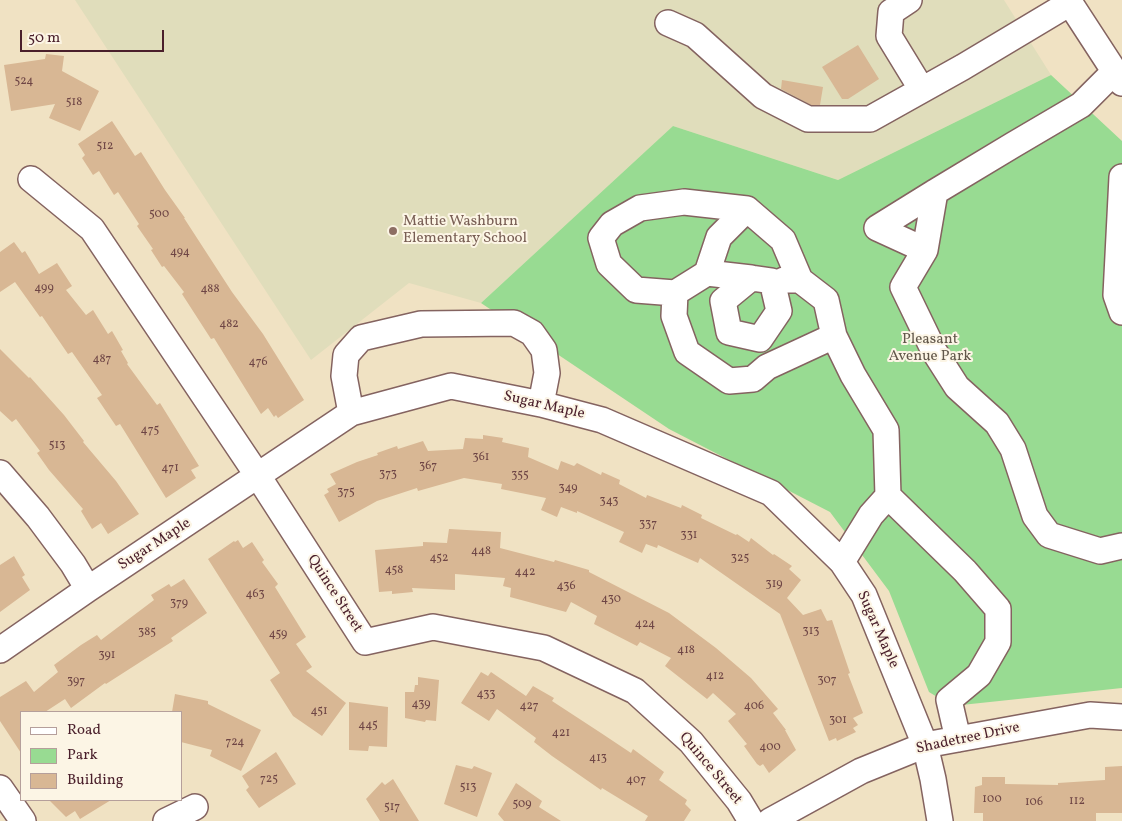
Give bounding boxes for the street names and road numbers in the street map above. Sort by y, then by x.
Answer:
street label: Sugar Maple [502,388,586,424]
street label: Sugar Maple [115,515,195,575]
street label: Quince Street [302,552,366,636]
street label: Sugar Maple [852,589,902,671]
street label: Shadetree Drive [914,719,1022,759]
street label: Quince Street [674,729,746,809]

